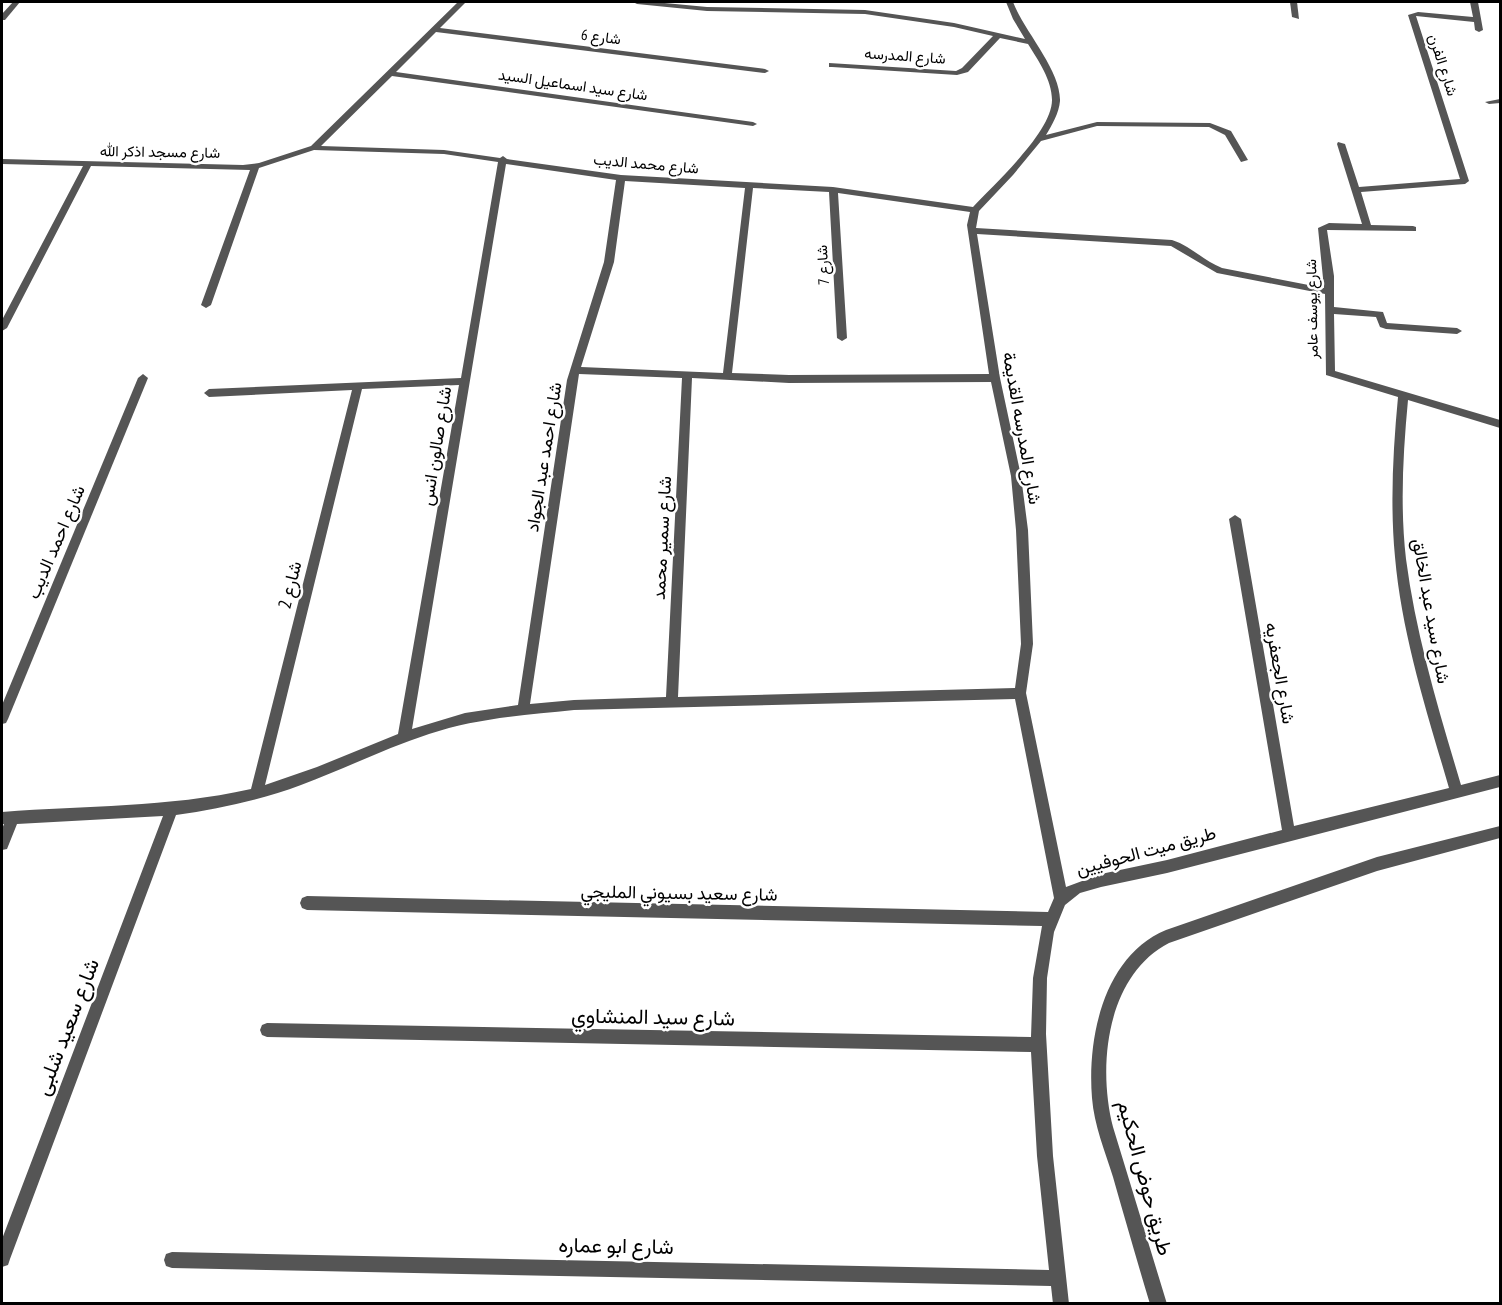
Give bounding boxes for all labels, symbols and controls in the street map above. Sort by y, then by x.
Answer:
street label: شارع 6 [580,25,622,50]
street label: شارع الفرن [1423,31,1462,99]
street label: شارع المدرسه [864,43,946,70]
street label: شارع سيد اسماعيل السيد [497,65,649,106]
street label: شارع مسجد اذكر الله [100,141,221,164]
street label: شارع محمد الديب [592,149,700,180]
street label: شارع 7 [812,244,835,286]
street label: شارع يوسف عامر [1301,259,1324,360]
street label: شارع المدرسه القديمة [997,350,1047,506]
street label: شارع احمد عبد الجواد [520,380,568,534]
street label: شارع صالون انس [415,385,457,507]
street label: شارع سمير محمد [647,475,677,601]
street label: شارع احمد الديب [21,482,91,602]
street label: شارع سيد عبد الخالق [1406,537,1456,685]
street label: شارع 2 [273,559,307,611]
street label: شارع الجعفريه [1259,620,1301,726]
street label: طريق ميت الحوفيين [1073,821,1218,880]
street label: شارع سعيد بسيوني المليجي [580,879,778,910]
street label: شارع سعيد شلبى [28,954,106,1100]
street label: شارع سيد المنشاوي [571,1002,735,1035]
street label: طريق حوض الحكيم [1111,1097,1179,1259]
street label: شارع ابو عماره [558,1231,674,1261]

